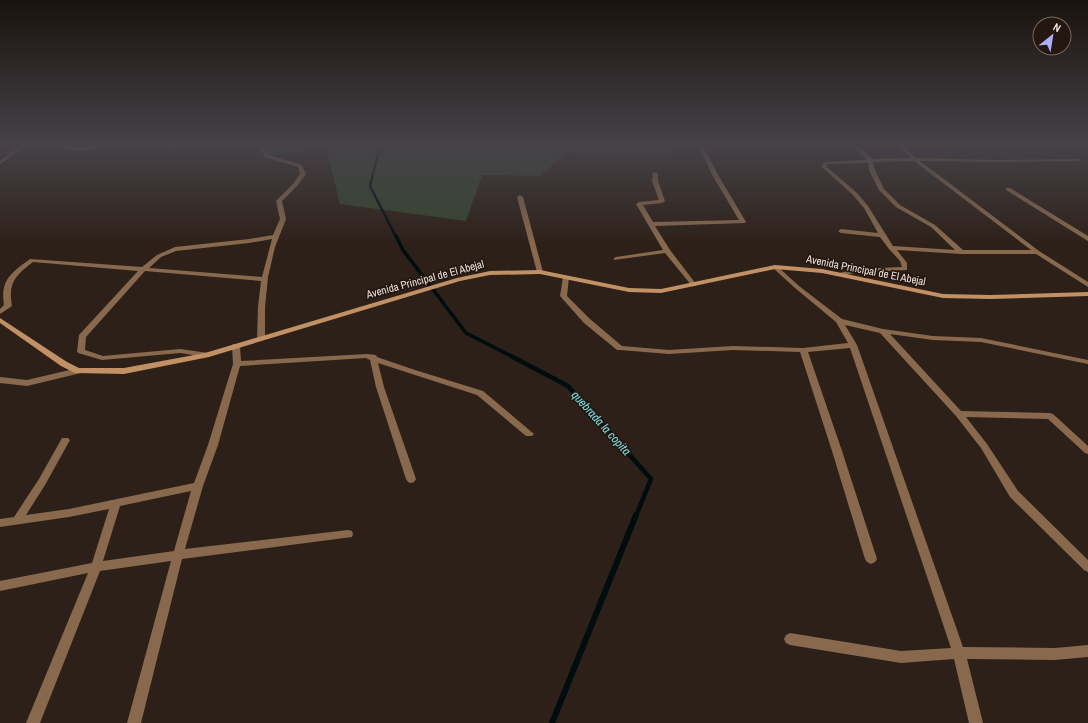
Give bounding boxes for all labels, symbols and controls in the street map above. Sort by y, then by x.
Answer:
north arrow [1032,16,1072,56]
text: N [1051,20,1063,35]
street label: Avenida Principal de El Abejal [804,251,927,288]
street label: Avenida Principal de El Abejal [364,257,485,302]
water label: quebrada la copita [568,387,635,459]

